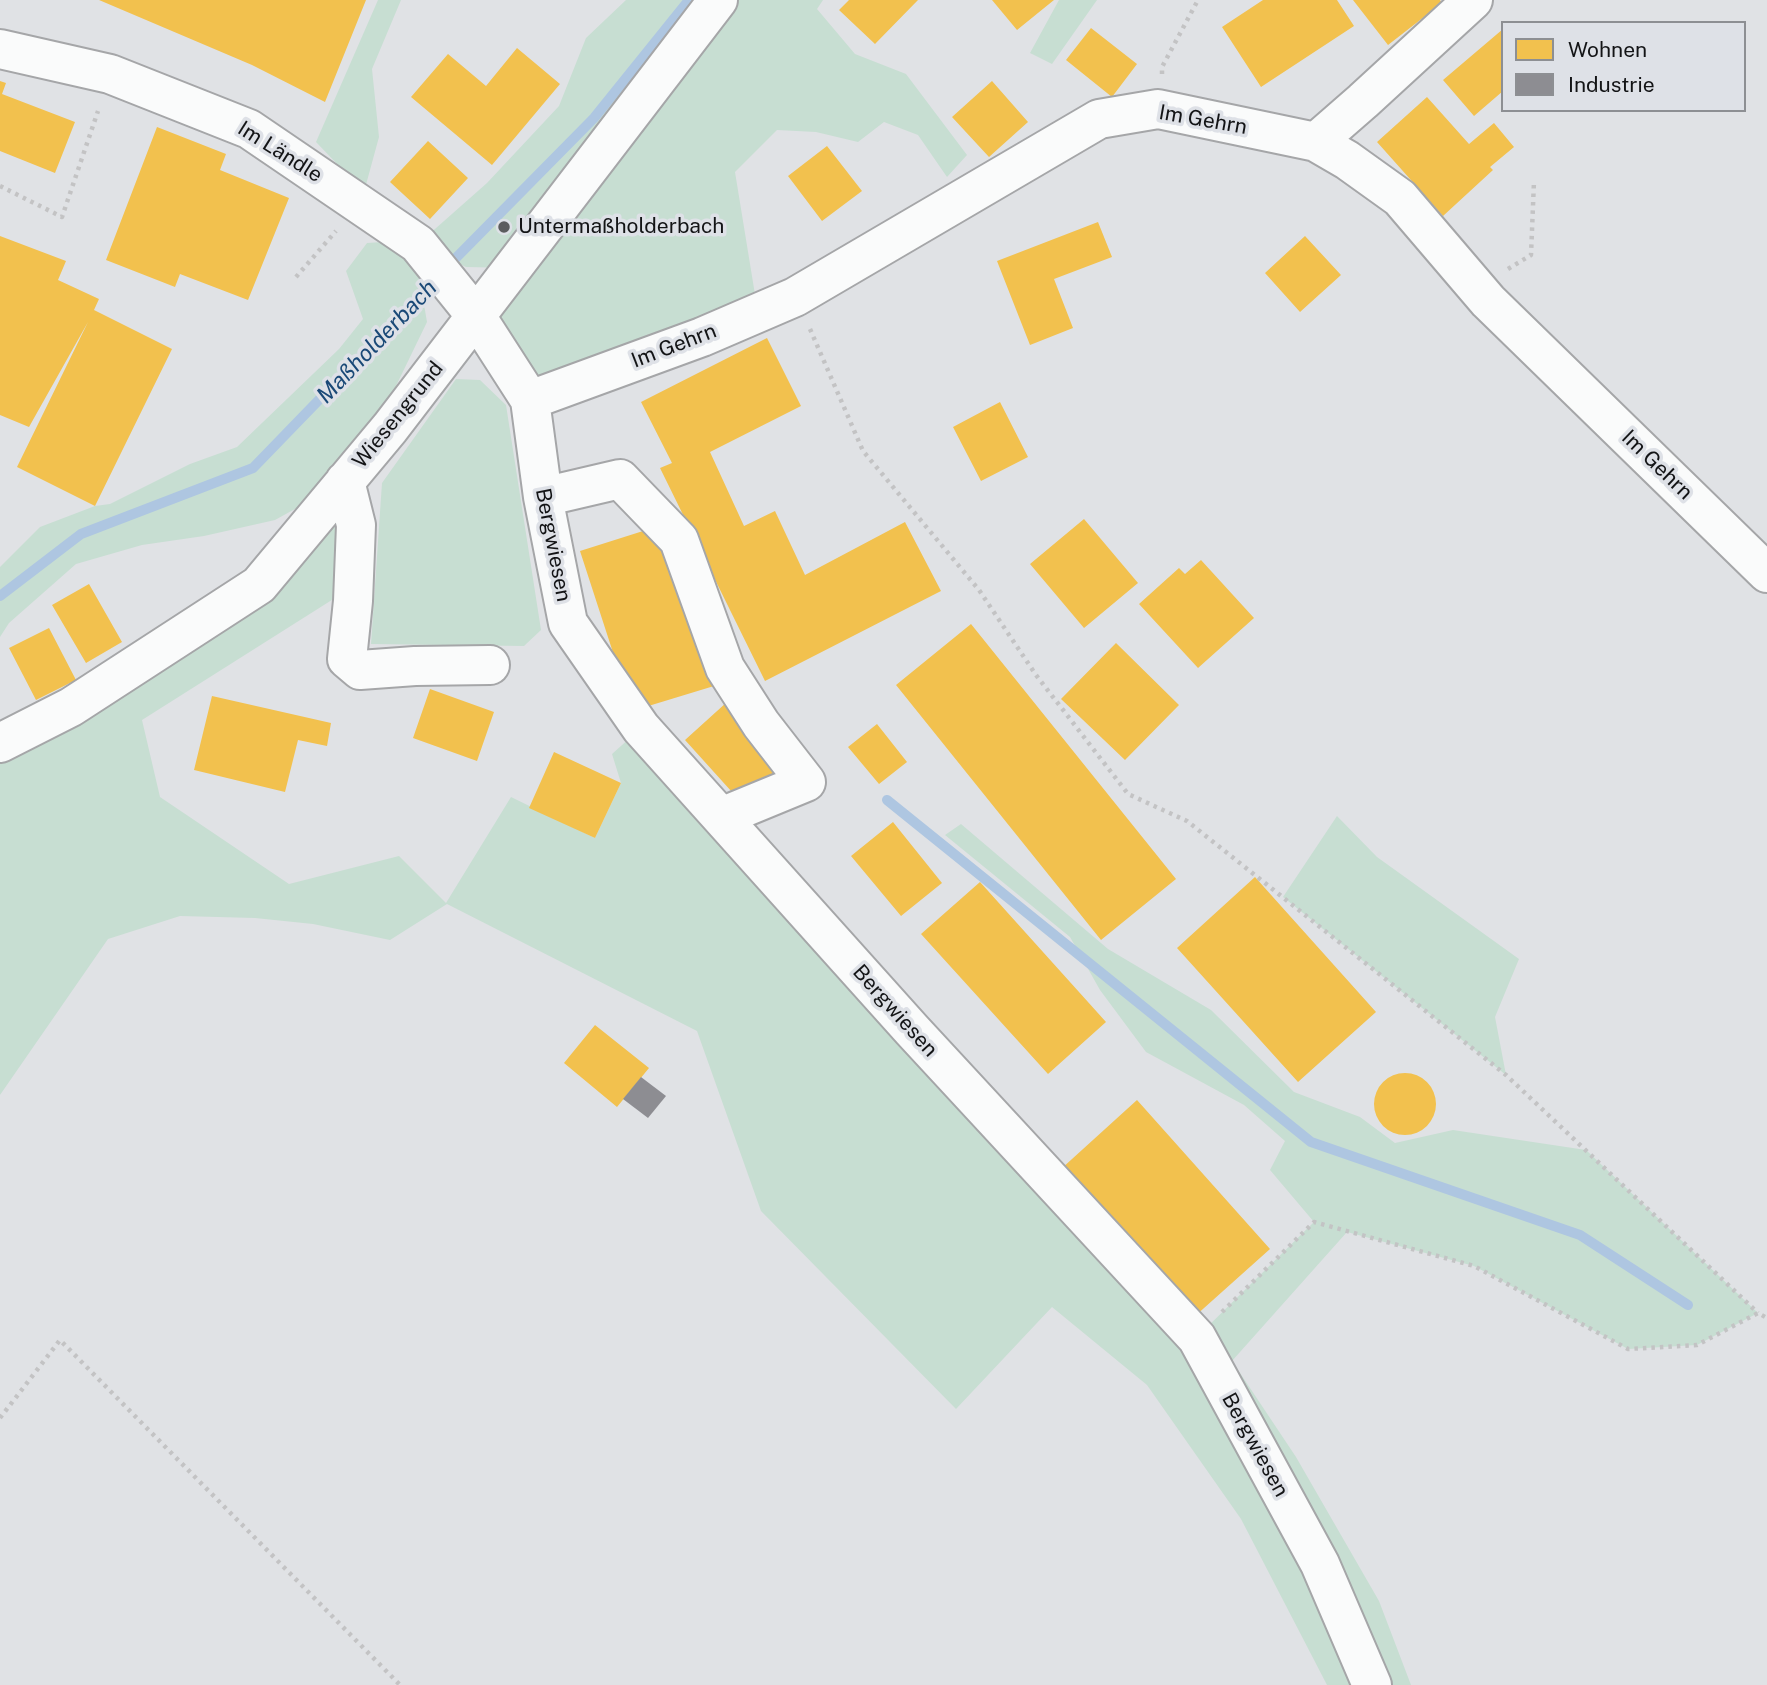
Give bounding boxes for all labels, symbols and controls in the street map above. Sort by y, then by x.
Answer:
legend [1501,21,1746,112]
text: Wohnen [1568,37,1647,62]
text: Industrie [1568,72,1655,97]
street label: Im Gehrn [1157,100,1249,140]
street label: Im Ländle [233,116,327,188]
place label: Untermaßholderbach [518,214,724,240]
marker: Untermaßholderbach [496,219,512,235]
water label: Maßholderbach [311,274,443,410]
street label: Im Gehrn [628,318,720,374]
street label: Wiesengrund [347,357,449,473]
street label: Im Gehrn [1616,425,1698,505]
street label: Bergwiesen [530,486,576,604]
street label: Bergwiesen [847,960,943,1062]
street label: Bergwiesen [1216,1389,1294,1501]

